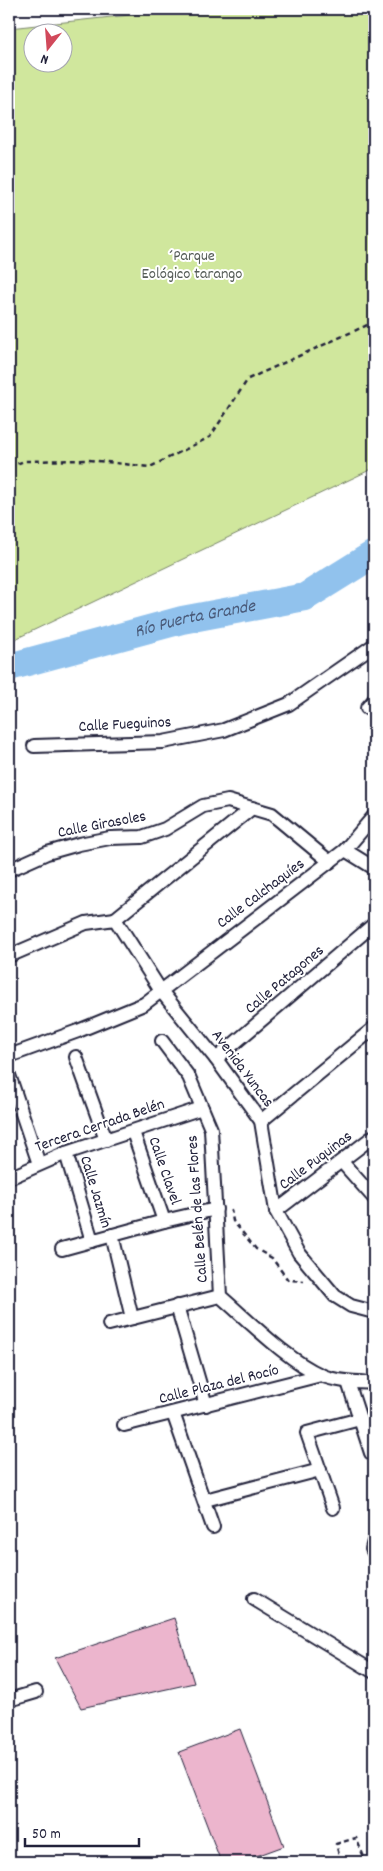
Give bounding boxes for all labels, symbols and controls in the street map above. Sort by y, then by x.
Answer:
north arrow [22,22,72,72]
text: N [38,48,51,69]
park label: ´Parque Eológico tarango [142,245,242,286]
water label: Río Puerta Grande [132,594,258,645]
street label: Calle Fueguinos [78,711,172,739]
street label: Calle Girasoles [56,805,148,845]
street label: Calle Calchaquíes [212,853,310,935]
street label: Calle Patagones [240,940,330,1020]
street label: Avenida Yuncas [205,1025,279,1113]
street label: Tercera Cerrada Belén [32,1093,168,1159]
street label: Calle Puquinas [275,1126,358,1196]
street label: Calle Clavel [142,1134,186,1208]
street label: Calle Belén de las Flores [181,1134,215,1284]
street label: Calle Jazmín [73,1153,117,1231]
street label: Calle Plaza del Rocío [157,1359,281,1411]
scale bar [25,1816,139,1848]
text: 50 m [32,1824,61,1846]

